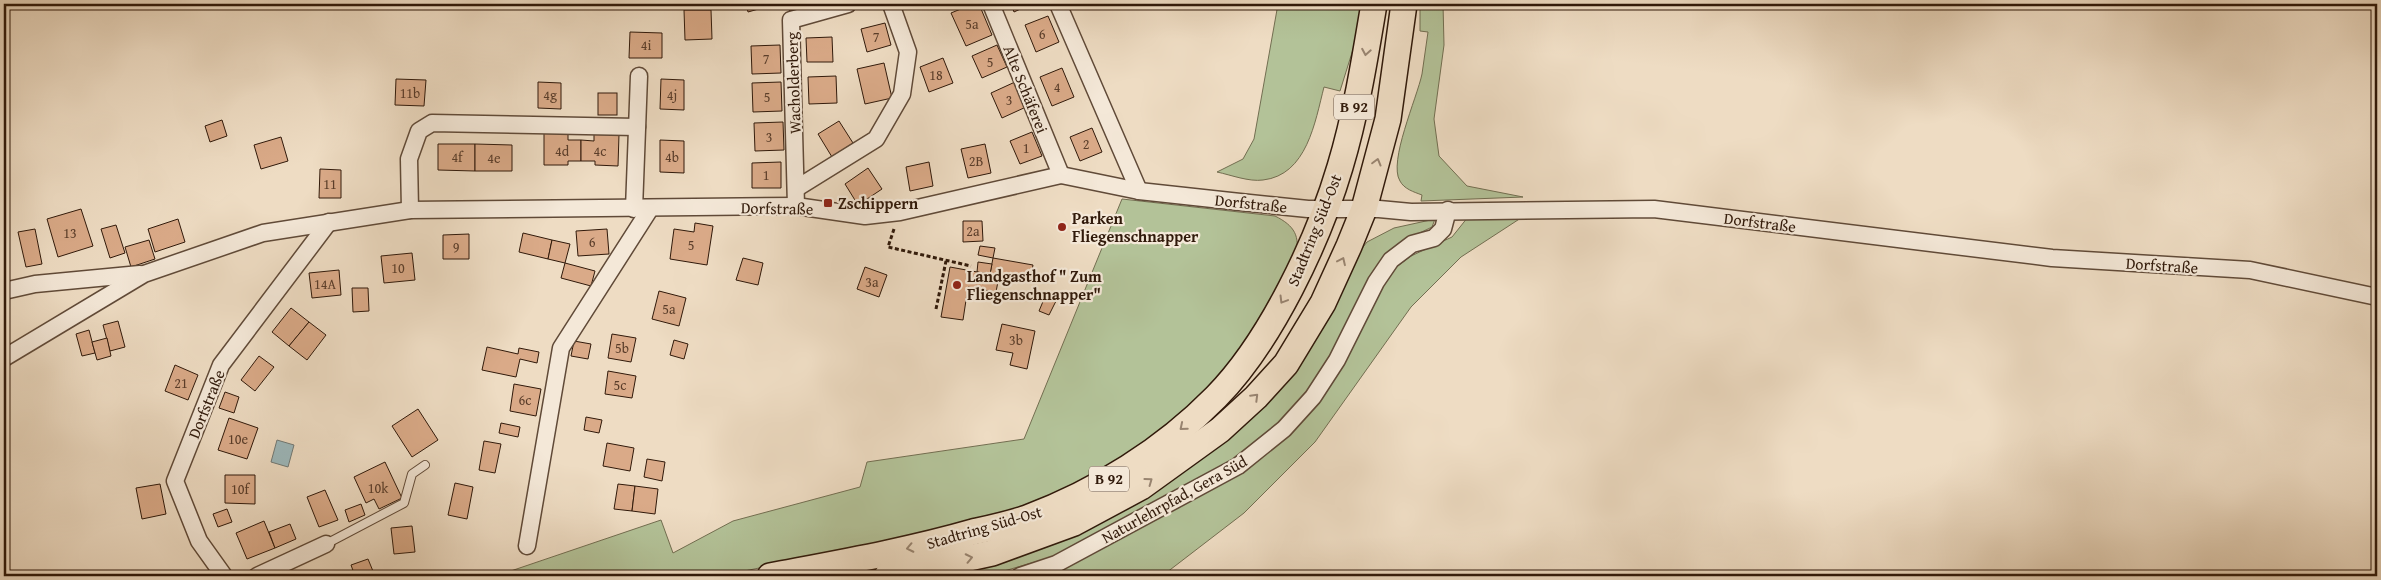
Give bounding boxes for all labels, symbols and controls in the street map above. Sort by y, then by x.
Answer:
house number: 5a [965,14,979,34]
house number: 6 [1039,24,1046,44]
house number: 7 [873,27,880,47]
street label: Wacholderberg [779,32,807,134]
house number: 4i [641,35,651,55]
street label: Alte Schäferei [997,41,1055,137]
one-way arrow [1361,47,1371,56]
house number: 7 [763,49,770,69]
house number: 5 [987,52,993,72]
house number: 18 [929,65,943,85]
house number: 4 [1054,77,1061,97]
house number: 11b [400,83,420,103]
house number: 4g [543,85,557,105]
house number: 4j [667,85,677,105]
house number: 5 [764,87,770,107]
house number: 3 [1006,90,1012,110]
road number: B 92 [1334,94,1374,120]
house number: 3 [766,127,772,147]
house number: 2 [1083,134,1089,154]
house number: 1 [1023,138,1029,158]
house number: 4d [555,141,570,161]
house number: 4c [594,141,606,161]
house number: 4f [451,147,464,167]
house number: 4b [665,147,679,167]
house number: 4e [487,148,501,168]
house number: 2B [969,151,983,171]
one-way arrow [1371,158,1381,166]
house number: 1 [763,165,769,185]
street label: Stadtring Süd-Ost [1281,170,1348,290]
house number: 11 [323,174,337,194]
street label: Dorfstraße [1214,187,1288,219]
place label: Zschippern [838,191,919,215]
street label: Dorfstraße [741,195,813,221]
marker: Zschippern [822,197,834,209]
place label: Parken Fliegenschnapper [1072,206,1199,248]
street label: Dorfstraße [1723,206,1797,238]
house number: 2a [966,221,980,241]
marker: Parken Fliegenschnapper [1056,221,1068,233]
house number: 13 [63,223,77,243]
house number: 6 [589,232,596,252]
house number: 5 [688,235,694,255]
house number: 9 [453,237,460,257]
street label: Dorfstraße [2125,251,2199,279]
one-way arrow [1336,257,1347,266]
house number: 10 [391,258,405,278]
place label: Landgasthof " Zum Fliegenschnapper" [967,264,1102,306]
house number: 3a [865,272,879,292]
house number: 14A [314,274,336,294]
marker: Landgasthof " Zum Fliegenschnapper" [951,279,963,291]
one-way arrow [1280,295,1290,304]
house number: 5a [662,299,676,319]
house number: 3b [1009,330,1023,350]
house number: 5b [615,338,629,358]
street label: Dorfstraße [181,366,231,442]
house number: 21 [174,373,188,393]
house number: 5c [614,375,626,395]
house number: 6c [519,390,531,410]
one-way arrow [1250,394,1259,403]
one-way arrow [1179,421,1188,430]
house number: 10e [228,429,248,449]
street label: Naturlehrpfad, Gera Süd [1097,449,1252,549]
road number: B 92 [1089,466,1129,492]
house number: 10k [368,478,389,498]
house number: 10f [231,479,250,499]
one-way arrow [1143,479,1152,487]
street label: Stadtring Süd-Ost [924,499,1045,555]
one-way arrow [905,542,914,553]
one-way arrow [964,554,973,564]

